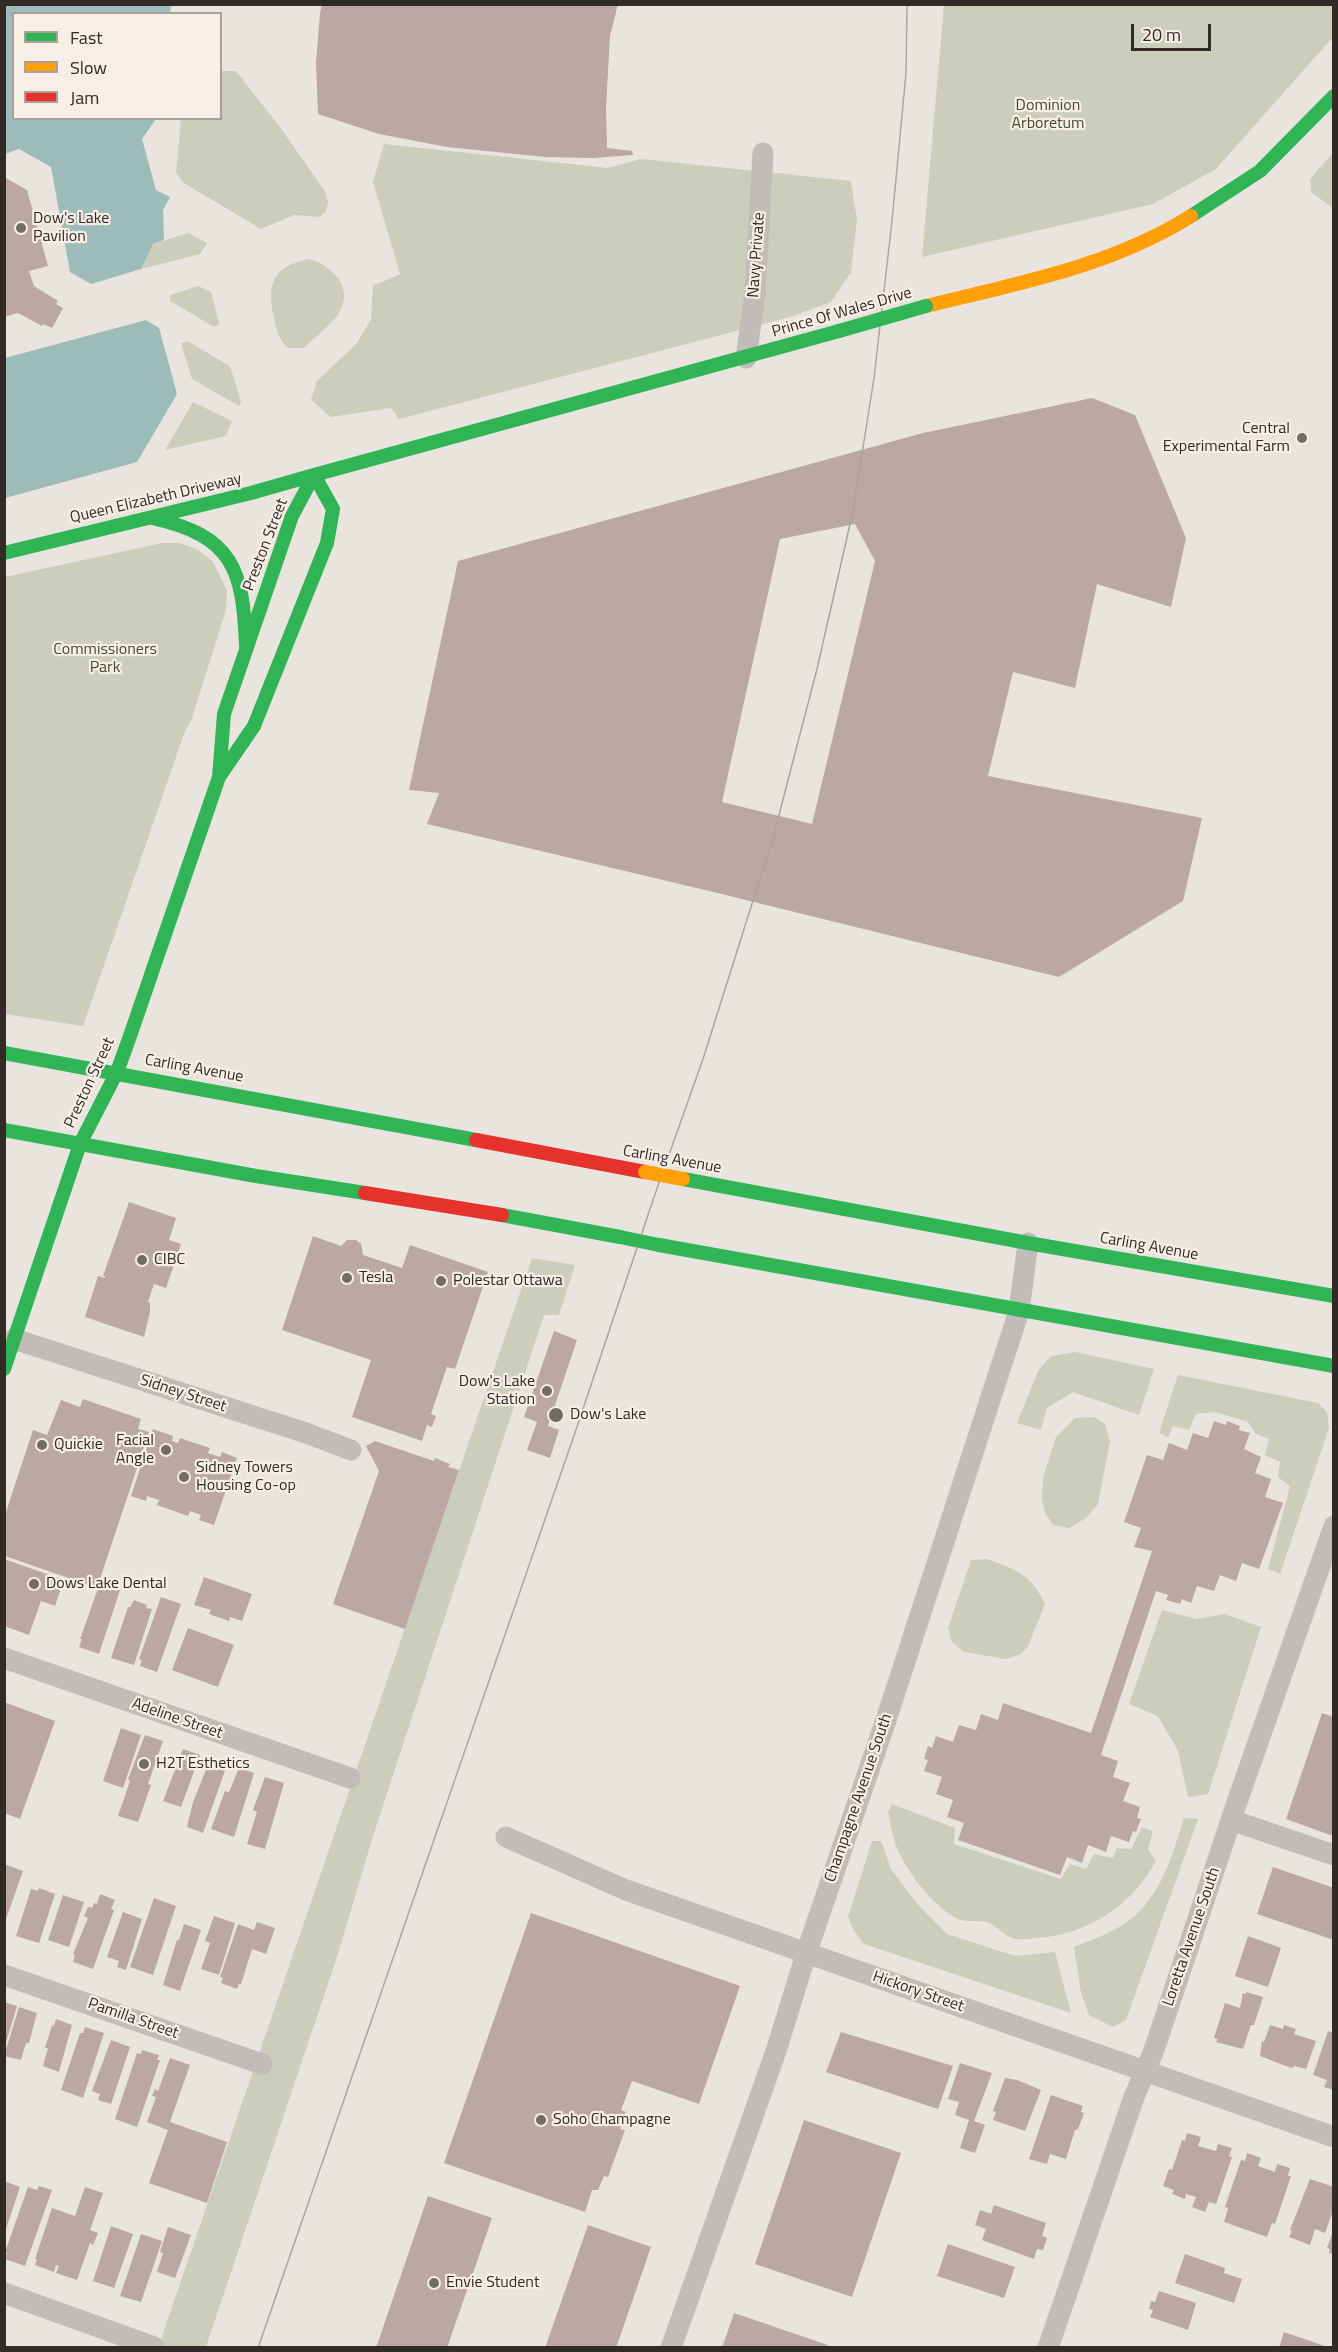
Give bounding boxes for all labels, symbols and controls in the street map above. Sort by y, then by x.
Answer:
legend [12,12,222,120]
scale bar [1134,12,1214,50]
text: 20 m [1142,21,1181,48]
text: Fast [70,24,103,51]
text: Slow [70,54,107,81]
text: Jam [70,84,99,111]
park label: Dominion Arboretum [1012,96,1084,134]
place label: Dow's Lake Pavilion [33,209,109,247]
street label: Navy Private [744,212,770,298]
marker: Dow's Lake Pavilion [14,221,28,235]
street label: Prince Of Wales Drive [770,284,914,342]
place label: Central Experimental Farm [1163,419,1290,457]
marker: Central Experimental Farm [1295,431,1309,445]
street label: Queen Elizabeth Driveway [68,470,244,528]
street label: Preston Street [240,496,292,594]
park label: Commissioners Park [53,640,157,678]
street label: Preston Street [61,1035,119,1131]
street label: Carling Avenue [143,1051,245,1087]
street label: Carling Avenue [621,1142,723,1178]
street label: Carling Avenue [1098,1229,1200,1265]
place label: CIBC [154,1250,185,1270]
marker: CIBC [135,1253,149,1267]
place label: Tesla [359,1268,393,1288]
marker: Tesla [340,1271,354,1285]
place label: Polestar Ottawa [453,1271,563,1291]
marker: Polestar Ottawa [434,1274,448,1288]
street label: Sidney Street [137,1371,229,1417]
place label: Dow's Lake Station [459,1372,535,1410]
marker: Dow's Lake Station [540,1384,554,1398]
place label: Dow's Lake [570,1405,646,1425]
marker: Dow's Lake [547,1406,565,1424]
place label: Facial Angle [116,1431,154,1469]
place label: Quickie [54,1435,103,1455]
marker: Quickie [35,1438,49,1452]
marker: Facial Angle [159,1443,173,1457]
place label: Sidney Towers Housing Co-op [196,1458,296,1496]
marker: Sidney Towers Housing Co-op [177,1470,191,1484]
place label: Dows Lake Dental [46,1574,167,1594]
marker: Dows Lake Dental [27,1577,41,1591]
street label: Adeline Street [129,1695,225,1743]
street label: Champagne Avenue South [821,1711,897,1885]
place label: H2T Esthetics [156,1754,250,1774]
marker: H2T Esthetics [137,1757,151,1771]
street label: Loretta Avenue South [1159,1865,1225,2009]
street label: Hickory Street [870,1967,966,2017]
street label: Pamilla Street [85,1995,181,2043]
place label: Soho Champagne [553,2110,671,2130]
marker: Soho Champagne [534,2113,548,2127]
place label: Envie Student [446,2273,540,2293]
marker: Envie Student [427,2276,441,2290]

